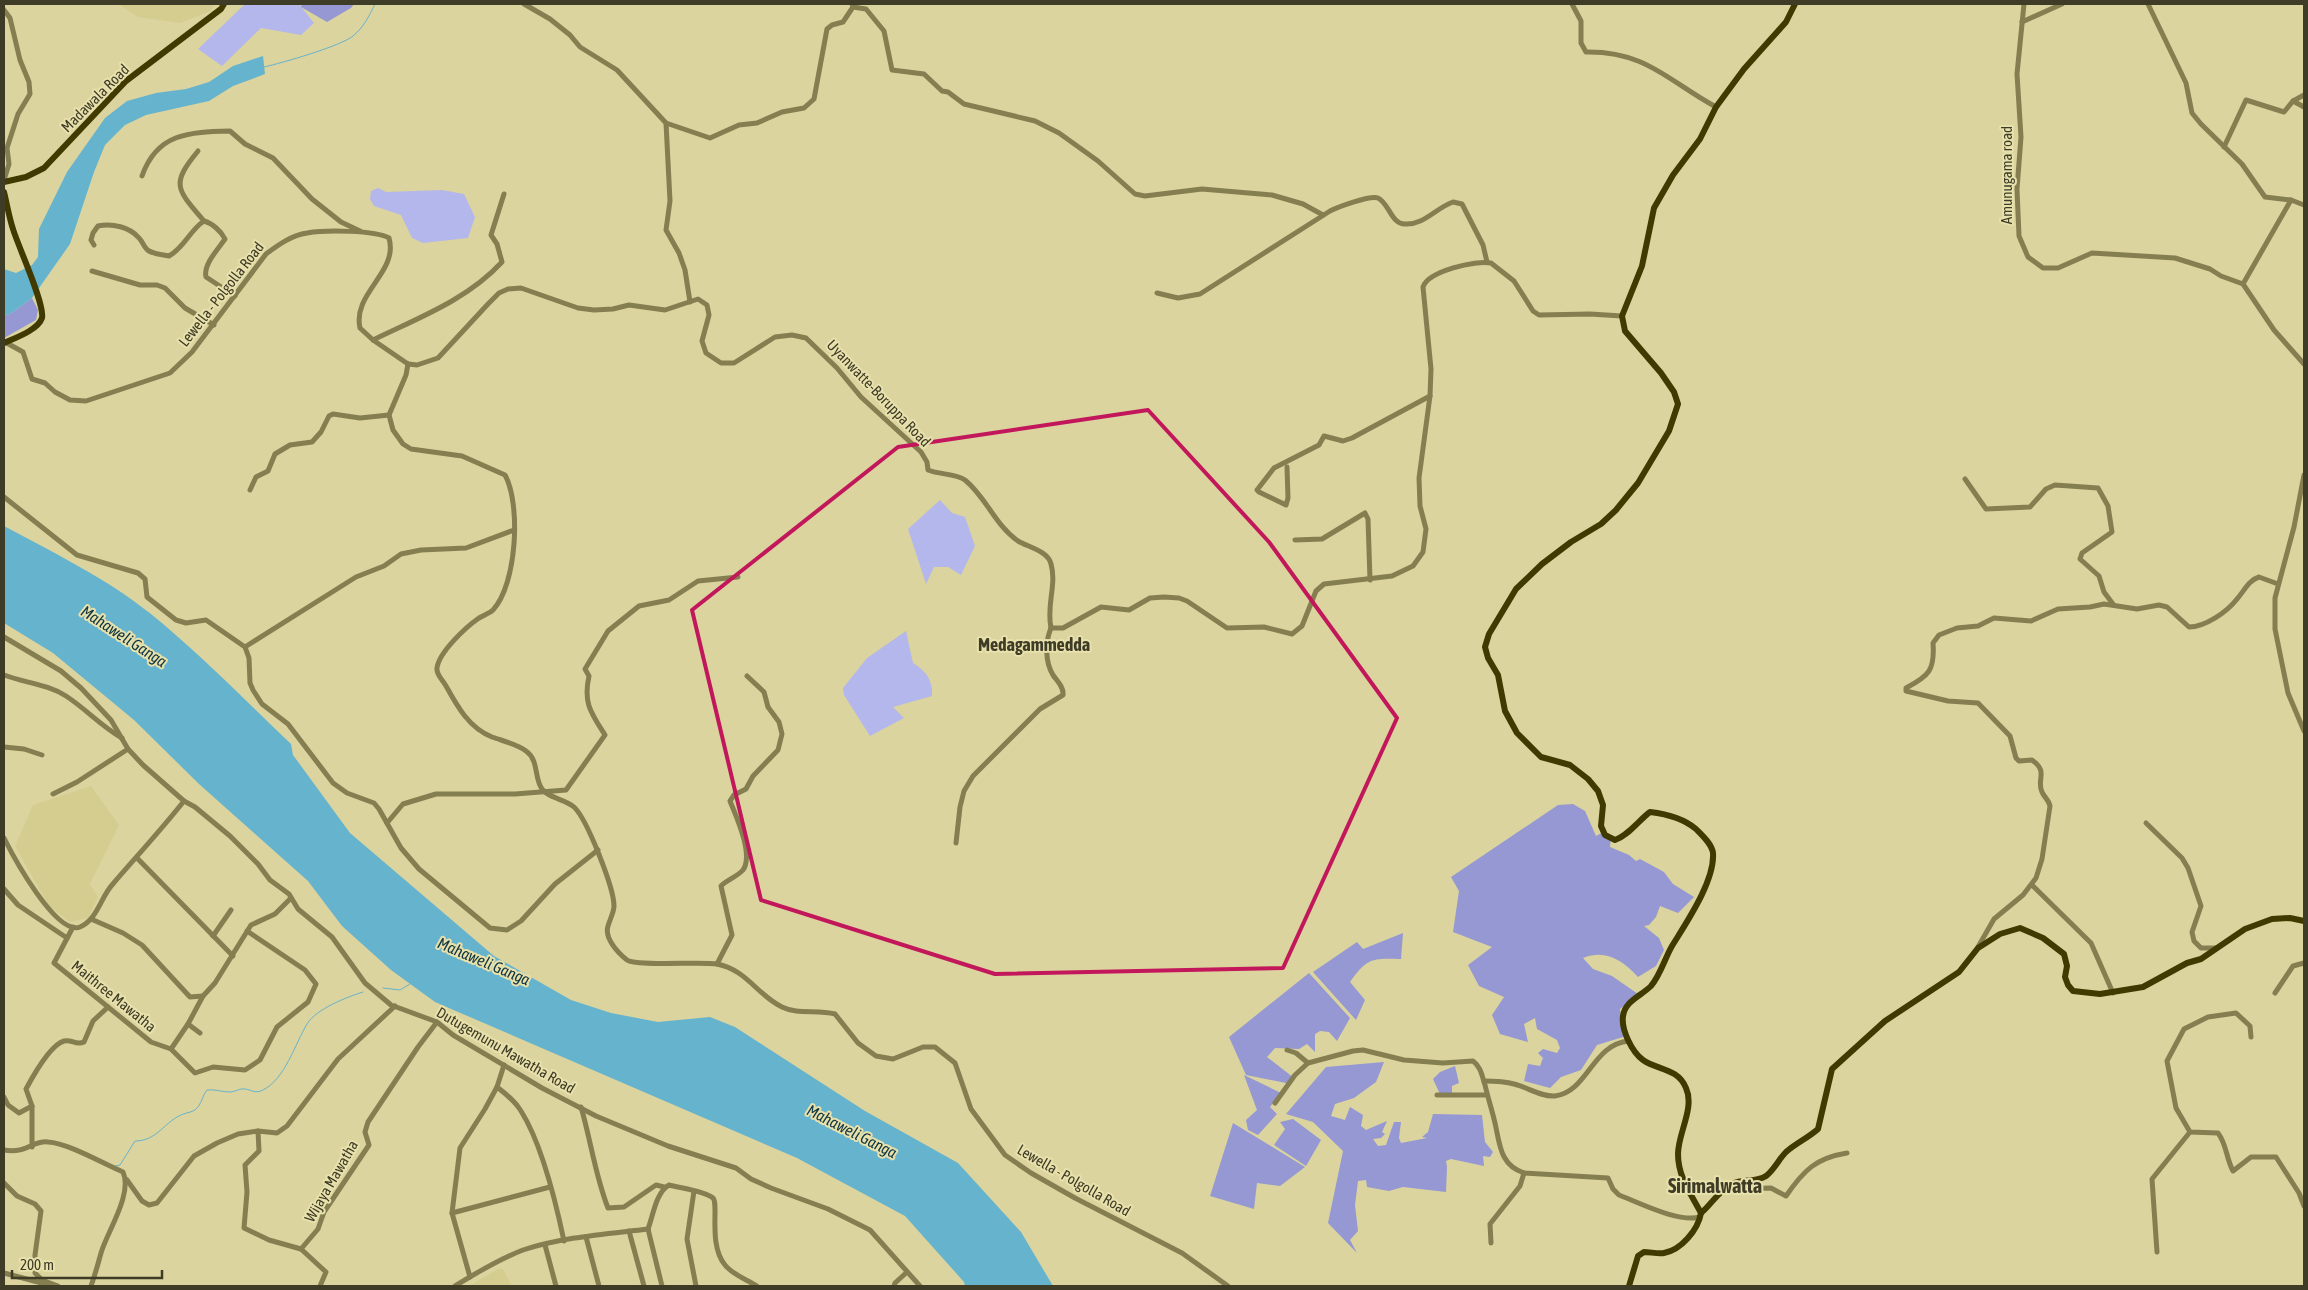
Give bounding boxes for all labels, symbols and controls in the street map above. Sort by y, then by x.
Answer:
street label: Madawala Road [58,61,132,135]
street label: Amunugama road [1998,126,2015,224]
street label: Lewella - Polgolla Road [175,238,267,350]
street label: Uyanwatte-Boruppa Road [824,336,934,450]
water label: Mahaweli Ganga [77,602,171,672]
district label: Medagammedda [978,634,1090,655]
water label: Mahaweli Ganga [435,933,533,990]
street label: Maithree Mawatha [68,957,160,1035]
street label: Dutugemunu Mawatha Road [434,1003,578,1097]
water label: Mahaweli Ganga [804,1101,900,1163]
street label: Wijaya Mawatha [301,1137,361,1225]
street label: Lewella - Polgolla Road [1014,1141,1134,1219]
district label: Sirimalwatta [1668,1174,1762,1197]
scale bar [12,1248,162,1280]
text: 200 m [20,1256,54,1273]

